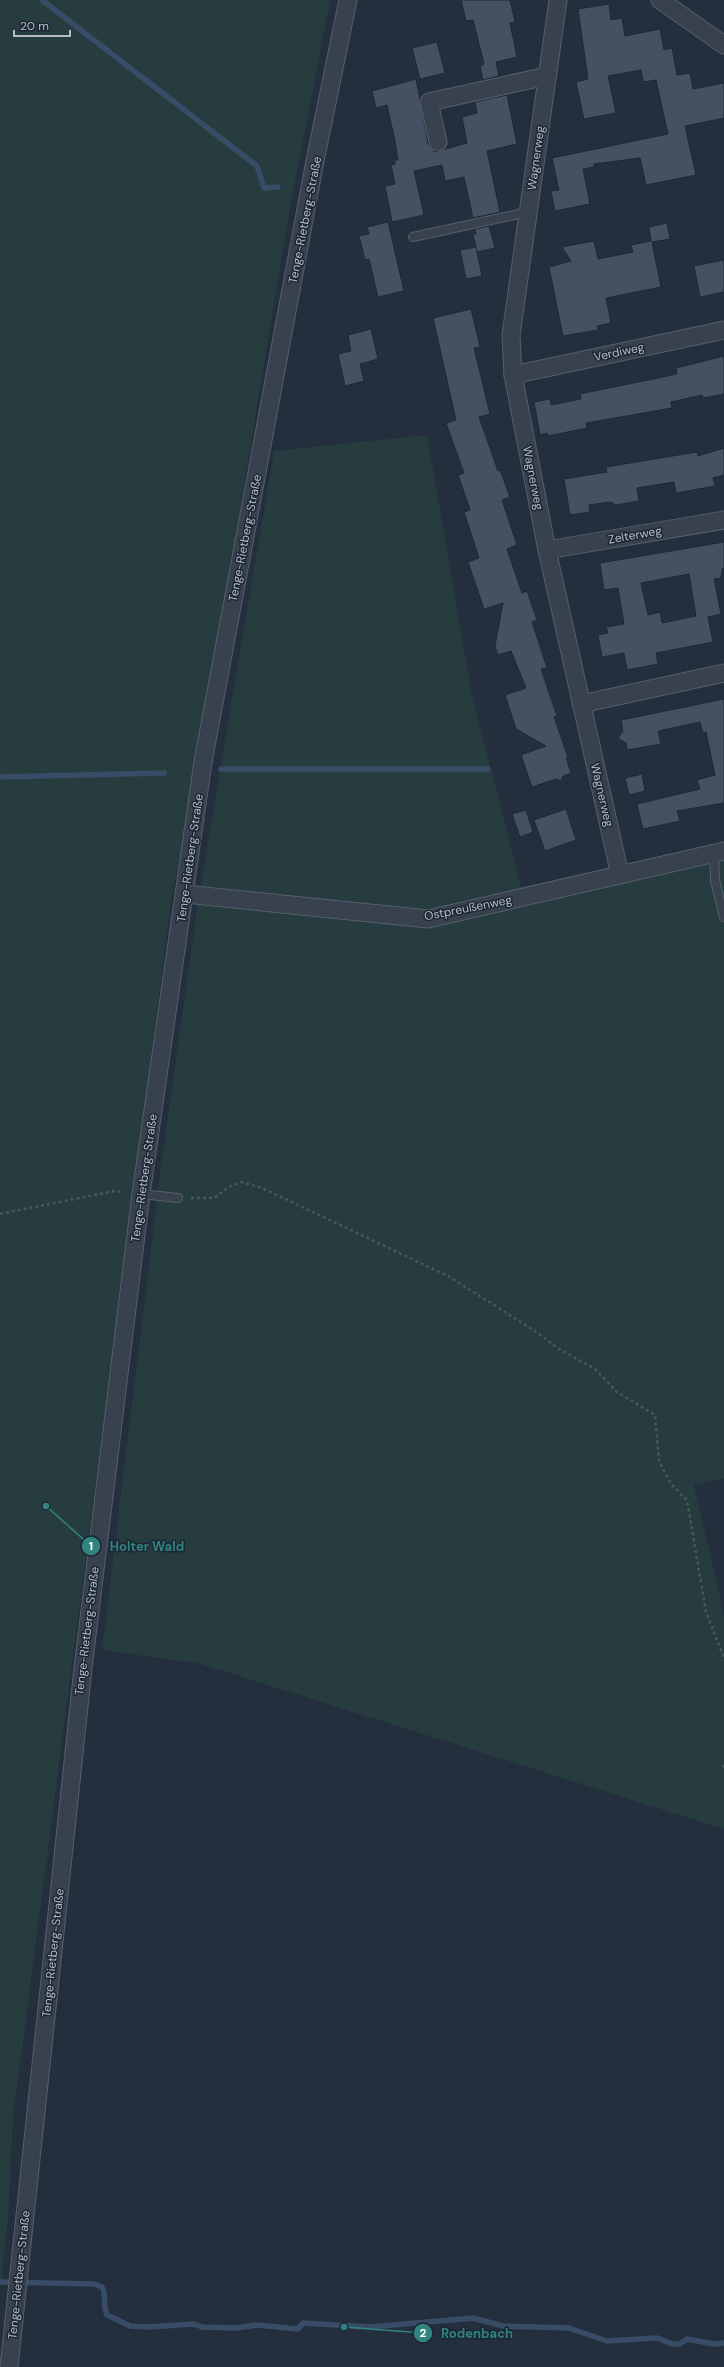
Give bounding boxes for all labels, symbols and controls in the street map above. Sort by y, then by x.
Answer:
scale bar [14,12,70,38]
text: 20 m [20,18,49,34]
street label: Wagnerweg [524,125,548,191]
street label: Tenge-Rietberg-Straße [285,155,325,285]
street label: Verdiweg [592,339,646,365]
street label: Wagnerweg [519,445,547,512]
street label: Tenge-Rietberg-Straße [225,473,265,603]
street label: Zelterweg [607,522,663,548]
street label: Wagnerweg [587,762,617,829]
street label: Tenge-Rietberg-Straße [173,793,207,923]
street label: Ostpreußenweg [423,892,514,924]
street label: Tenge-Rietberg-Straße [127,1113,161,1243]
callout: Holter Wald [81,1534,192,1559]
text: 1 [89,1538,93,1554]
text: Holter Wald [110,1538,184,1555]
street label: Tenge-Rietberg-Straße [71,1566,103,1696]
street label: Tenge-Rietberg-Straße [38,1888,68,2018]
street label: Tenge-Rietberg-Straße [4,2210,34,2340]
callout: Rodenbach [413,2321,521,2346]
text: 2 [420,2325,427,2341]
text: Rodenbach [441,2325,513,2342]

